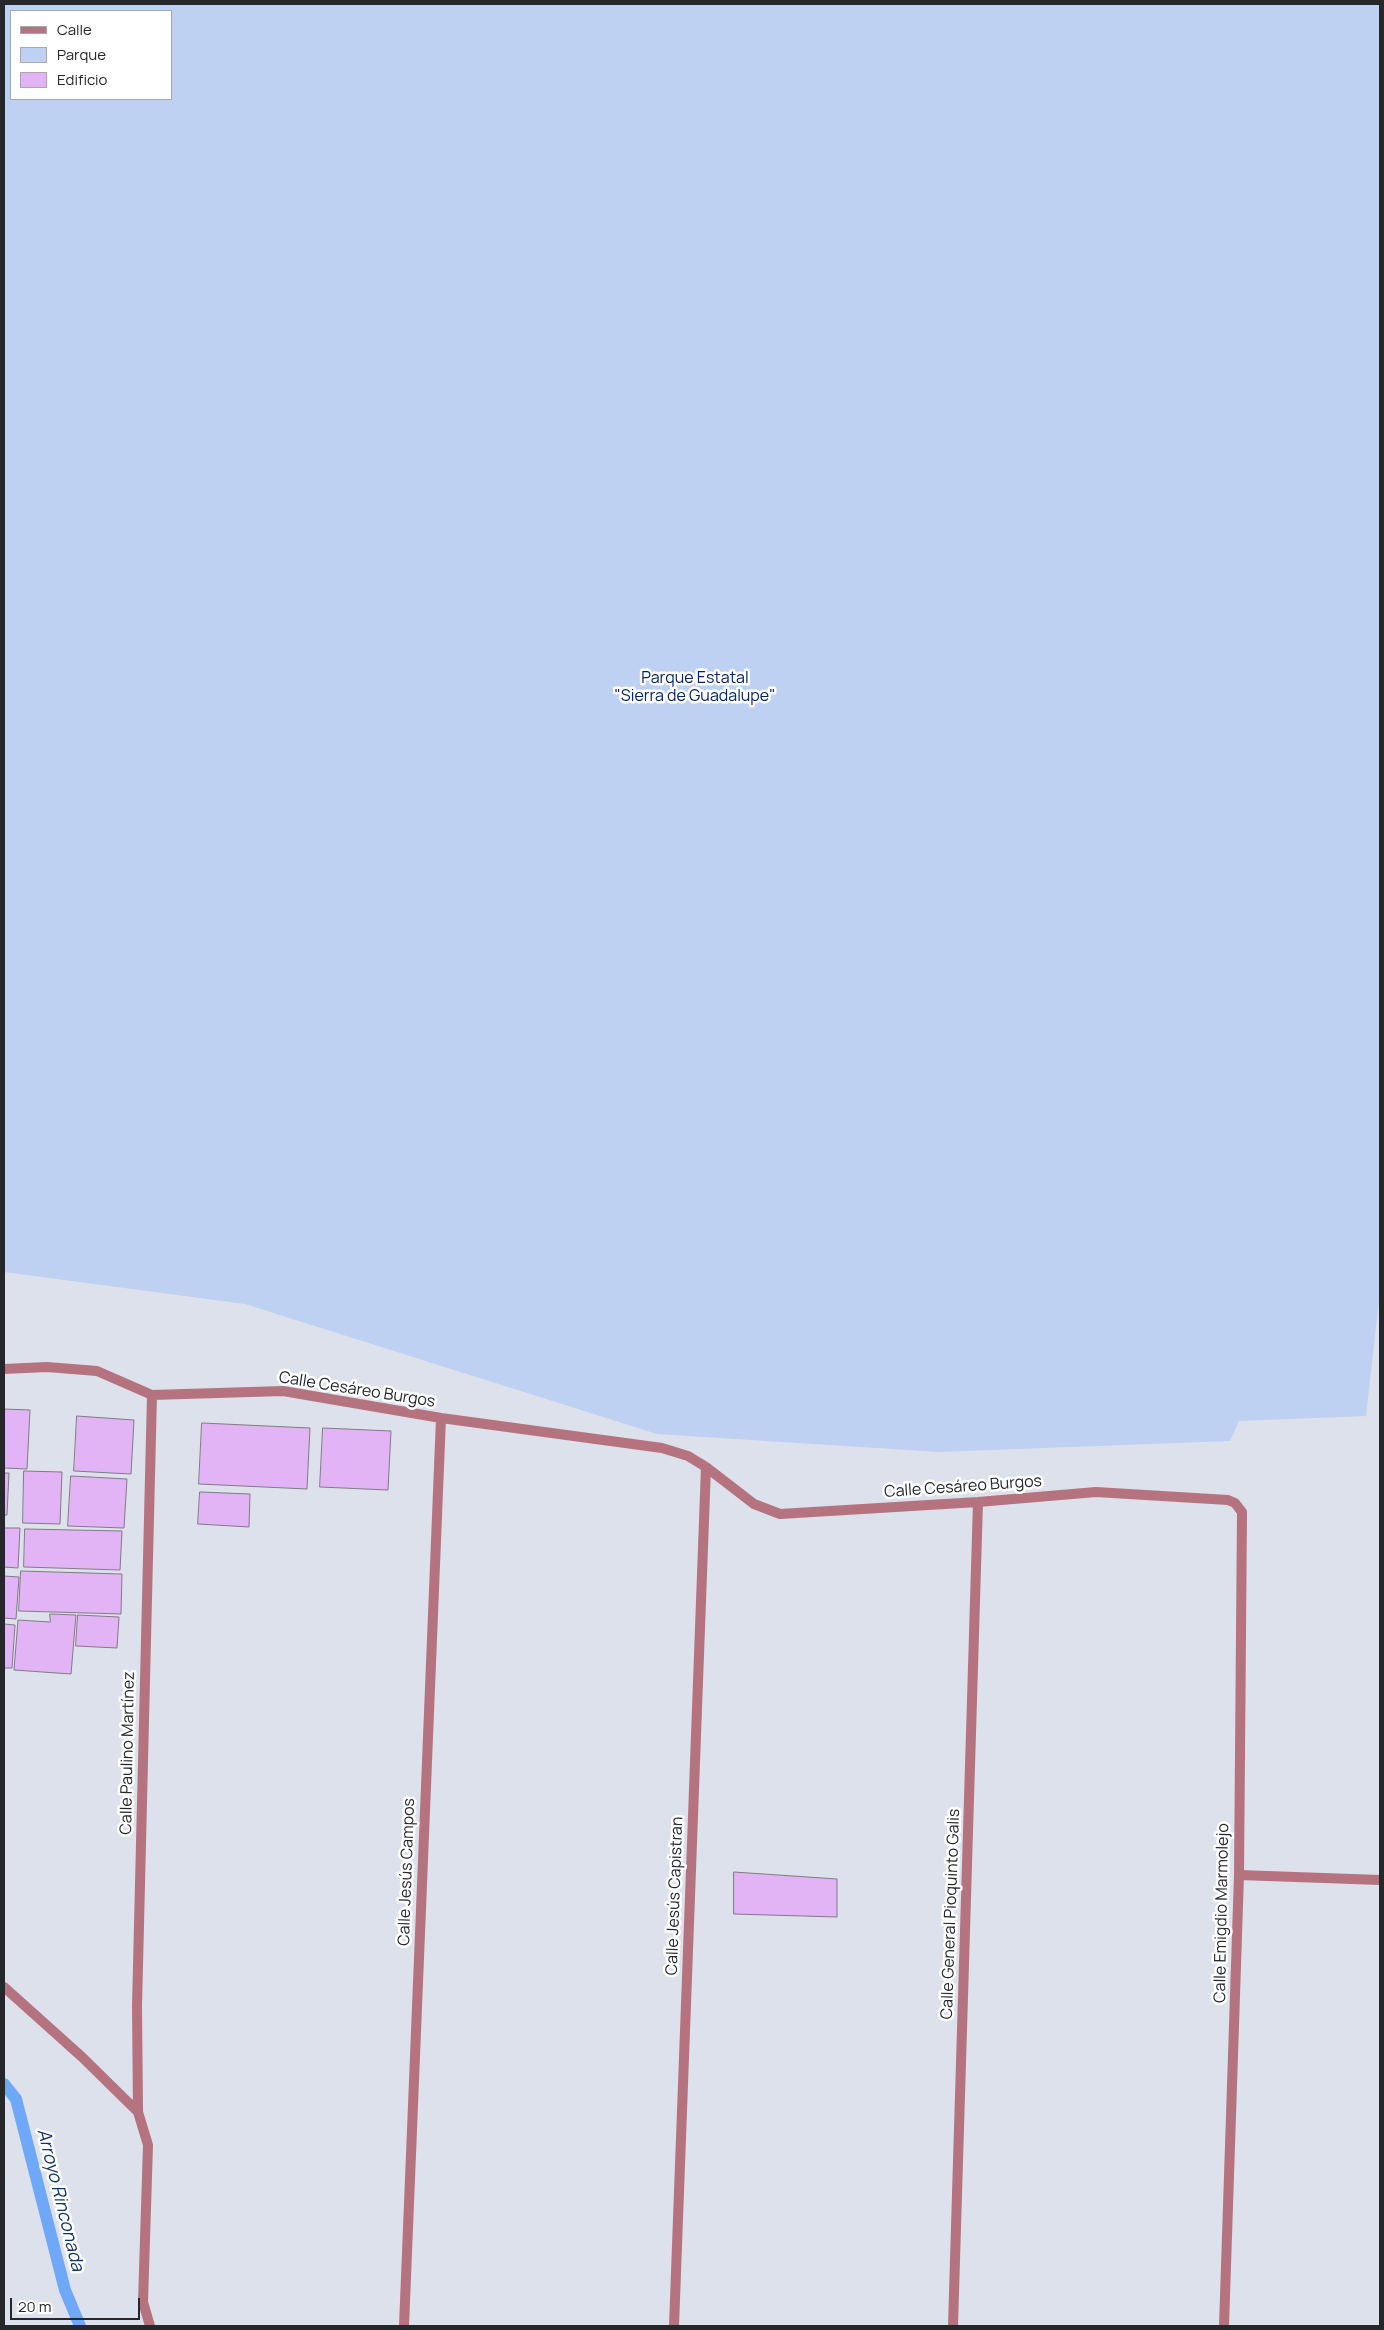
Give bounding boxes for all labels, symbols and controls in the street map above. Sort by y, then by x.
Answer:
legend [10,10,172,100]
text: Calle [57,19,92,40]
text: Parque [57,44,106,65]
text: Edificio [57,69,107,90]
park label: Parque Estatal "Sierra de Guadalupe" [615,669,775,707]
street label: Calle Cesáreo Burgos [277,1368,437,1412]
street label: Calle Cesáreo Burgos [883,1472,1043,1502]
street label: Calle Paulino Martínez [117,1671,139,1835]
street label: Calle Jesús Campos [395,1798,419,1946]
street label: Calle General Pioquinto Galis [938,1808,964,2020]
street label: Calle Jesús Capistran [663,1816,687,1976]
street label: Calle Emigdio Marmolejo [1211,1823,1233,2003]
water label: Arroyo Rinconada [32,2127,88,2273]
scale bar [12,2288,142,2320]
text: 20 m [18,2296,51,2317]

